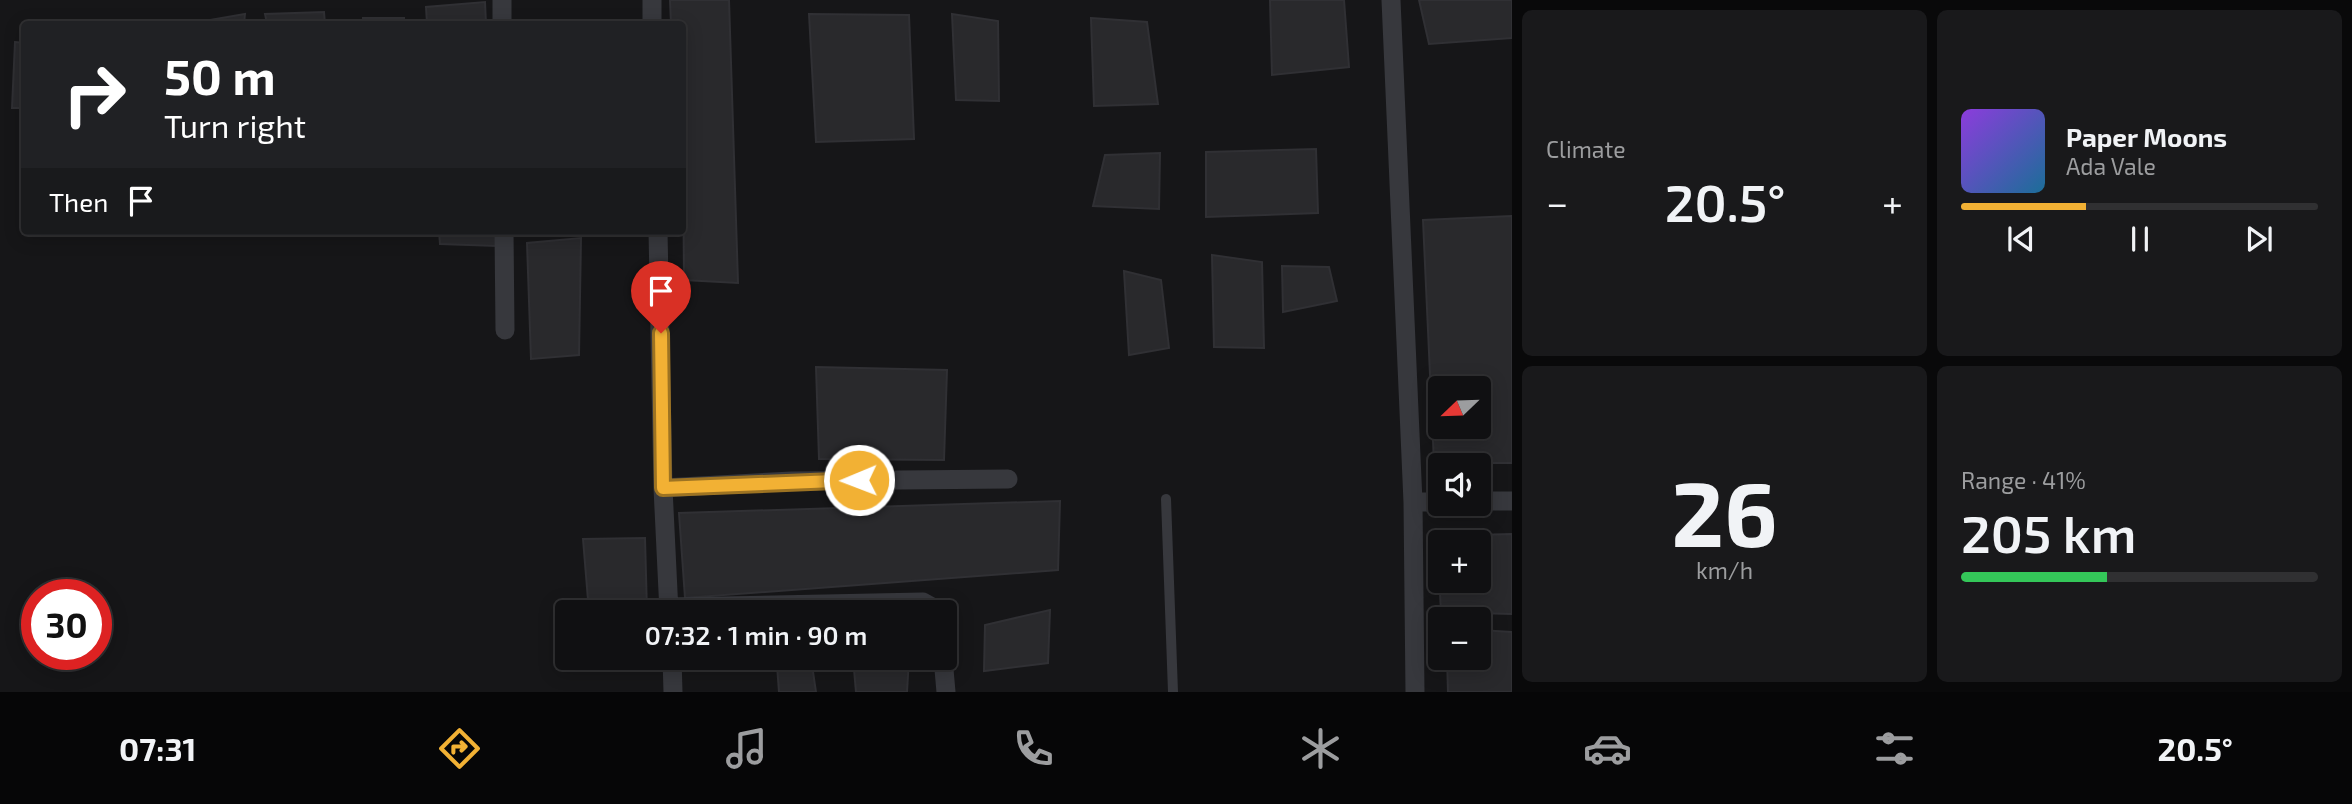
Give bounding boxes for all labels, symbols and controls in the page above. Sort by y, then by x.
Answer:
text: 50 m [164,46,276,105]
icon: right [49,49,140,140]
text: Turn right [164,106,306,144]
text: Paper Moons [2066,121,2227,152]
text: Climate [1546,135,1626,163]
text: Ada Vale [2066,152,2156,180]
text: 20.5° [1665,170,1786,232]
text: − [1546,179,1568,225]
text: + [1882,179,1903,225]
icon: arrive [122,182,160,220]
text: Then [49,186,108,217]
icon: previous [2002,220,2040,258]
icon: pause [2121,220,2159,258]
icon: next [2240,220,2278,258]
pin [631,261,691,333]
icon: arrive [642,272,680,310]
north arrow [1428,376,1491,439]
map controls [1428,376,1491,670]
position arrow [822,443,896,517]
button: sound [1428,453,1491,516]
text: 26 [1671,456,1778,565]
text: Range · 41% [1961,466,2086,494]
text: 205 km [1961,501,2136,563]
button: + [1428,530,1491,593]
text: km/h [1696,556,1753,584]
speed limit sign: 30 [21,579,112,670]
button: − [1428,607,1491,670]
text: 07:32 · 1 min · 90 m [645,619,867,650]
icon: directions [435,724,484,773]
icon: music [722,724,771,773]
icon: phone [1009,724,1058,773]
icon: climate [1296,724,1345,773]
icon: car [1583,724,1632,773]
icon: filters [1870,724,1919,773]
text: 07:31 [119,729,196,767]
text: 20.5° [2158,729,2233,767]

